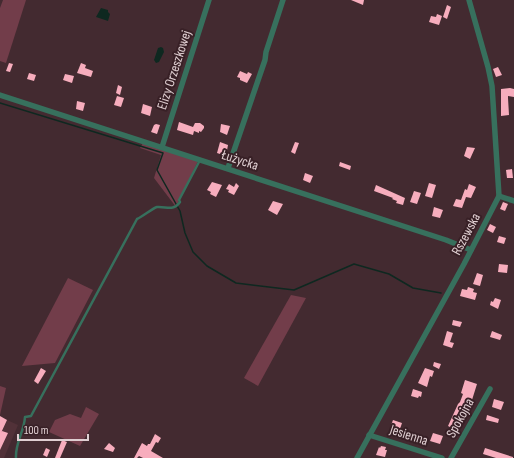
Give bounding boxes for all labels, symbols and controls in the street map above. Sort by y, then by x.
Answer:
street label: Elizy Orzeszkowej [153,28,195,112]
street label: Łużycka [218,146,261,174]
street label: Rszewska [448,210,484,258]
street label: Spokojna [442,395,478,441]
scale bar [18,416,88,442]
street label: Jesienna [387,421,430,449]
text: 100 m [24,423,49,438]

